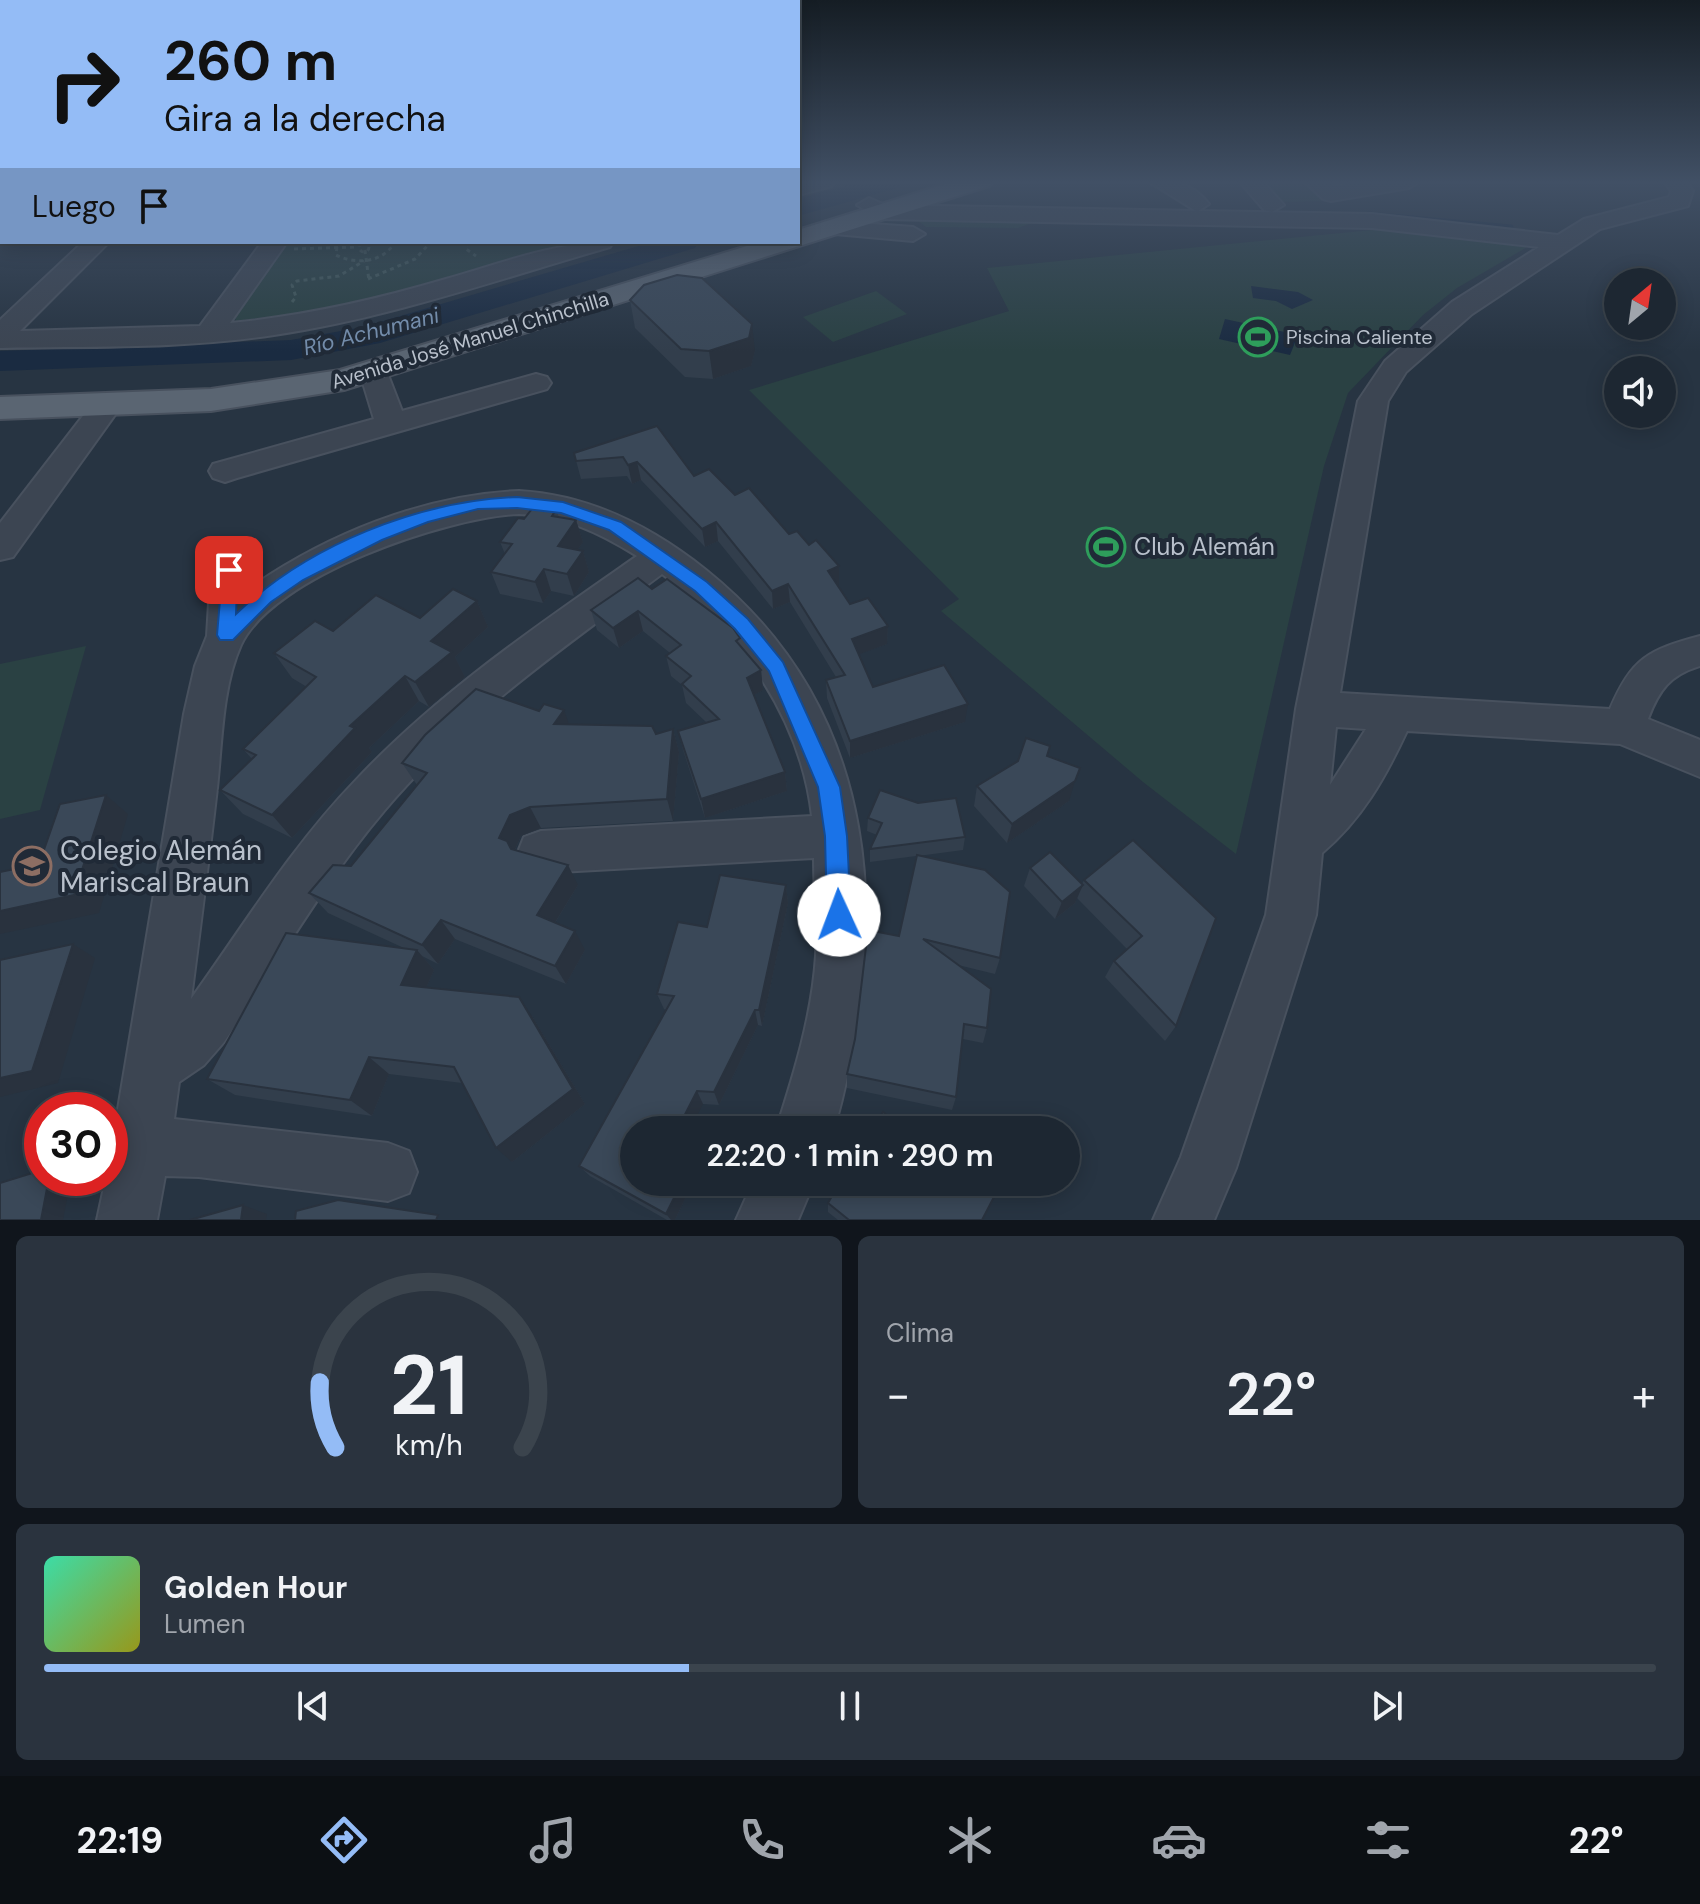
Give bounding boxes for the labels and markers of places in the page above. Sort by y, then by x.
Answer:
sports icon: Piscina Caliente [1237,316,1279,358]
place label: Piscina Caliente [1286,324,1433,350]
sports icon: Club Alemán [1085,526,1127,568]
place label: Club Alemán [1134,531,1275,562]
pin [195,536,263,604]
place label: Colegio Alemán Mariscal Braun [60,832,262,901]
school or university icon: Colegio Alemán Mariscal Braun [11,845,53,887]

